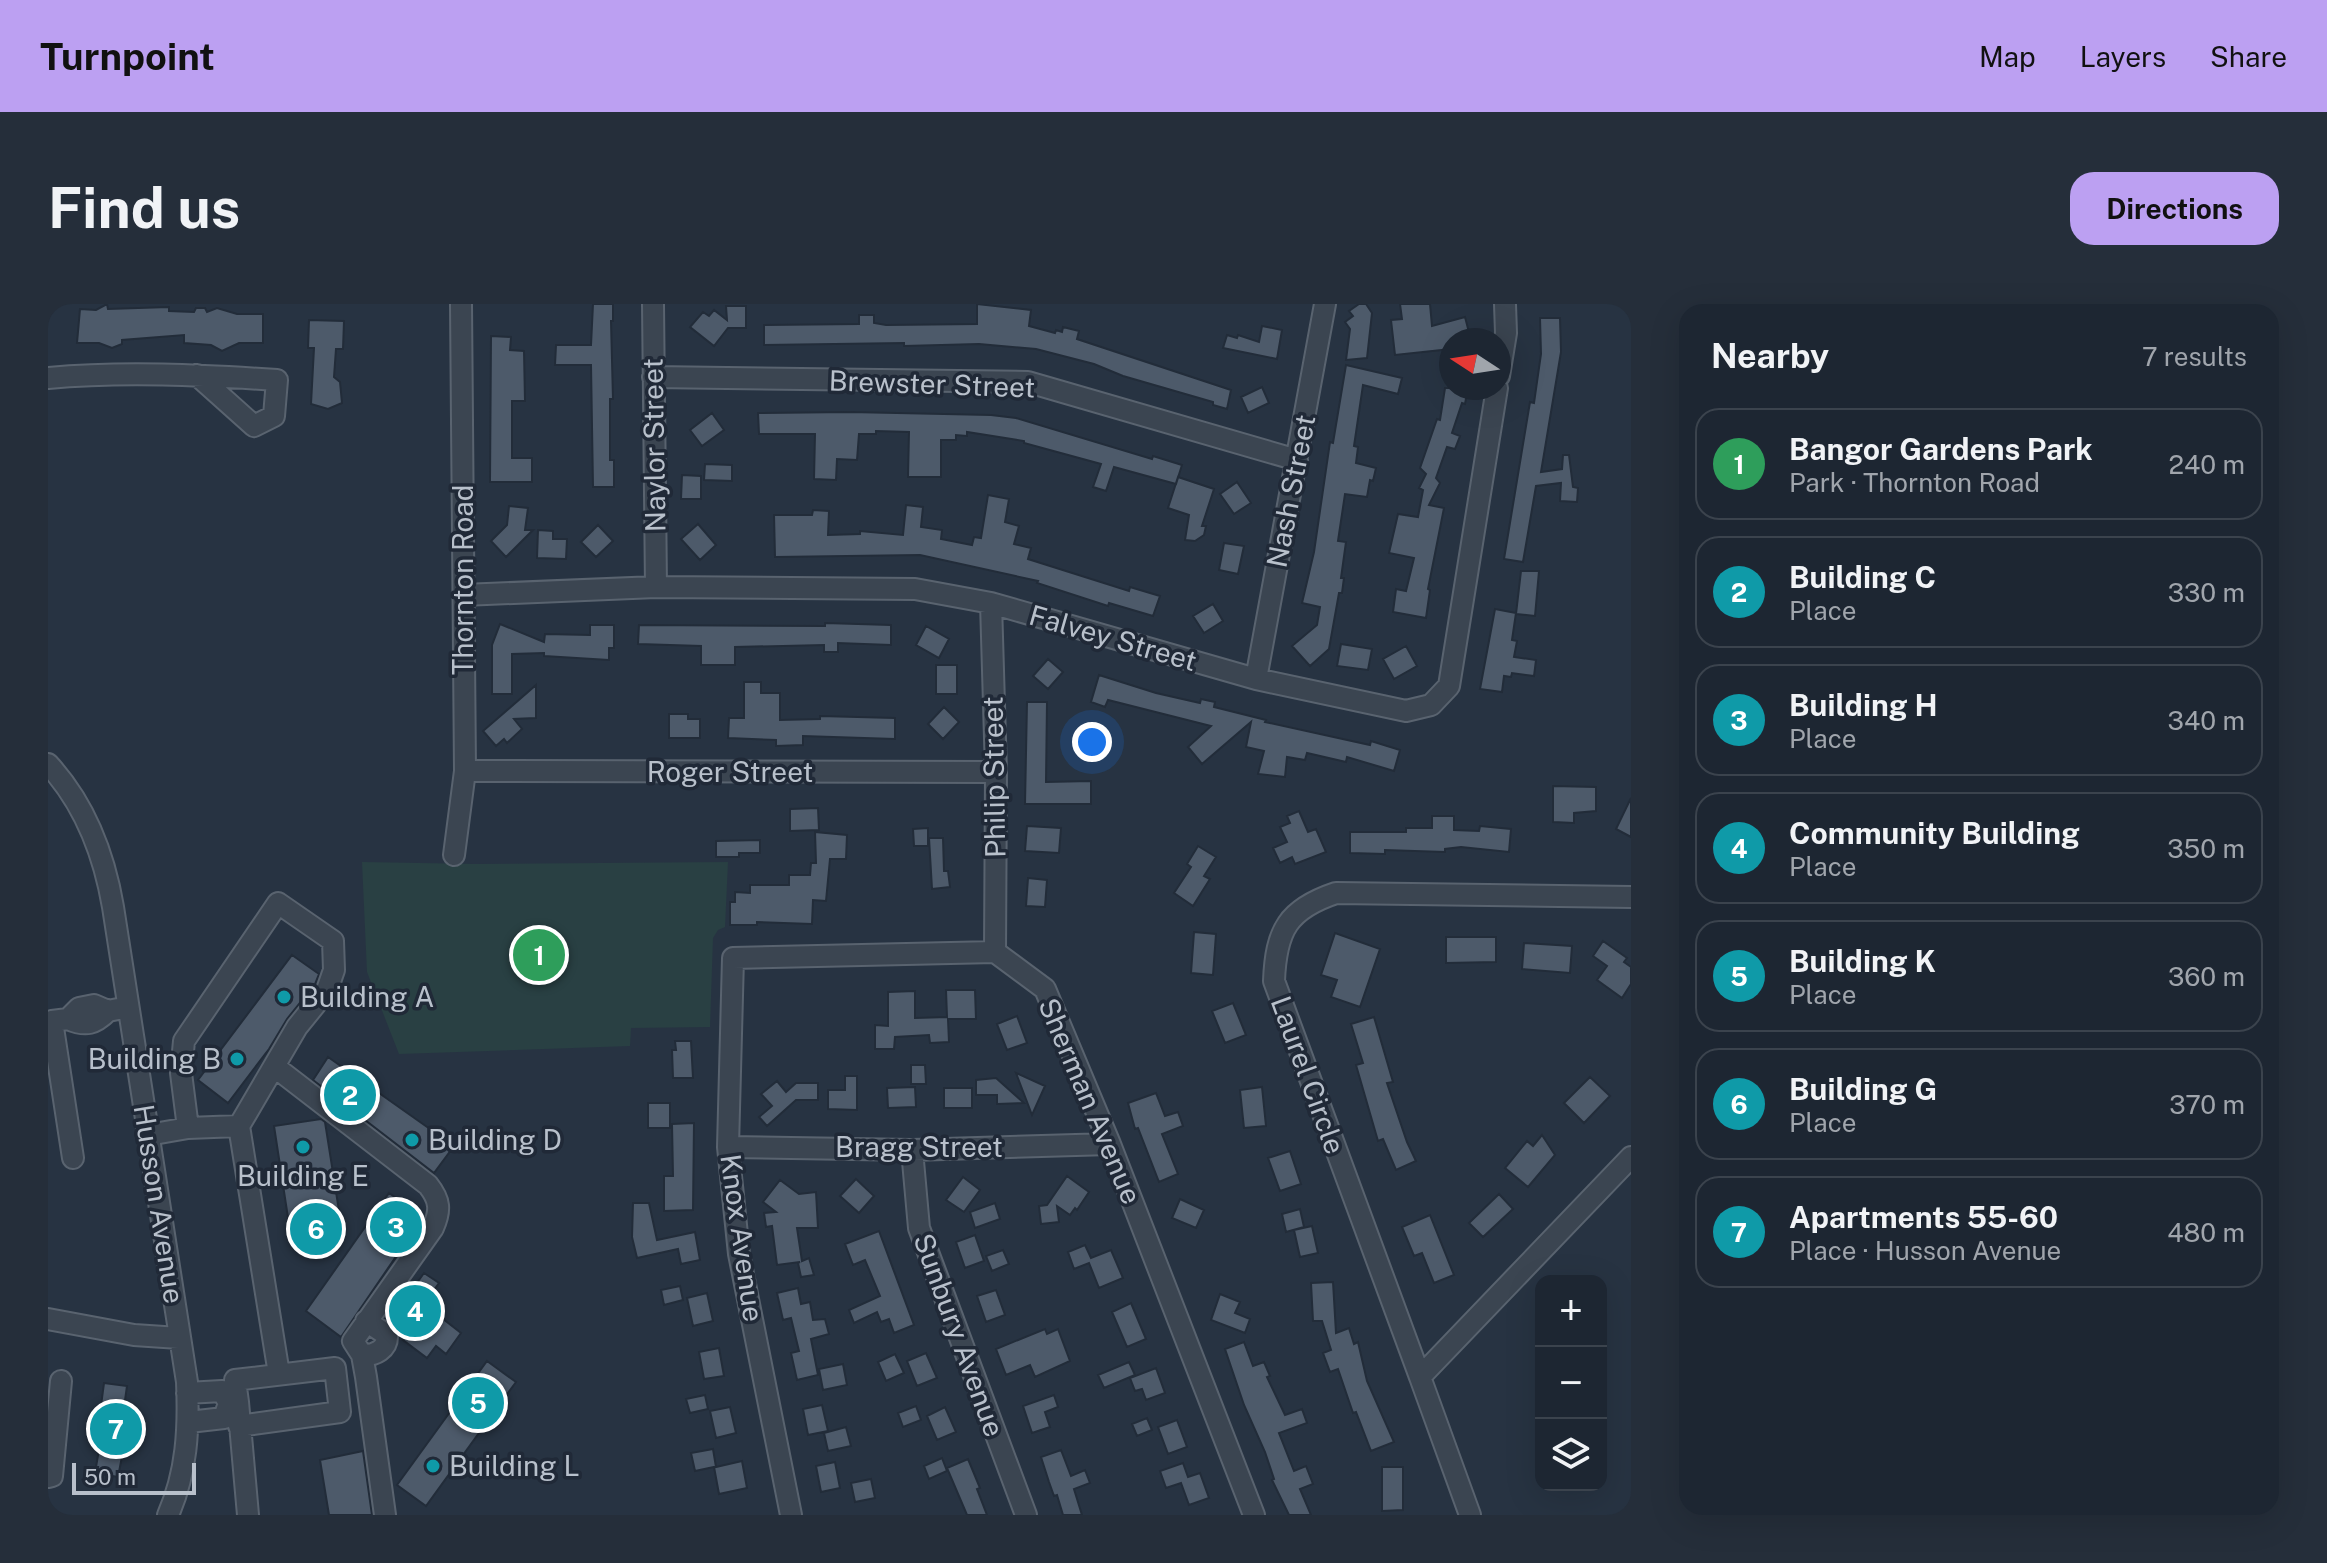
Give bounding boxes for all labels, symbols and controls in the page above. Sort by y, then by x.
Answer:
text: Turnpoint [40,34,215,79]
text: Map [1979,40,2036,73]
text: Layers [2080,40,2166,73]
text: Share [2210,40,2287,73]
button: Directions [2070,172,2279,245]
text: Find us [48,175,240,241]
north arrow [1439,328,1511,400]
text: Nearby [1711,336,1829,376]
text: 7 results [2142,341,2247,372]
street label: Naylor Street [635,358,672,532]
street label: Brewster Street [828,363,1036,404]
street label: Nash Street [1259,412,1322,570]
text: Bangor Gardens Park [1789,431,2093,467]
text: 1 [1733,449,1745,480]
text: 240 m [2168,449,2245,480]
text: Park · Thornton Road [1789,467,2040,498]
street label: Thornton Road [446,485,479,675]
text: Building C [1789,559,1936,595]
text: 2 [1731,577,1747,608]
text: 330 m [2168,577,2245,608]
text: Place [1789,595,1856,626]
street label: Falvey Street [1026,598,1201,677]
text: Building H [1789,687,1938,723]
street label: Philip Street [976,696,1011,858]
text: 3 [1730,705,1748,736]
text: 340 m [2168,705,2245,736]
your location [1072,722,1112,762]
text: Place [1789,723,1856,754]
street label: Roger Street [647,755,813,788]
text: Community Building [1789,815,2080,851]
text: 4 [1730,833,1748,864]
text: 350 m [2167,833,2245,864]
text: Place [1789,851,1856,882]
pin: 1 [513,925,565,985]
text: Building K [1789,943,1936,979]
text: 5 [1730,961,1748,992]
text: 360 m [2168,961,2245,992]
text: Place [1789,979,1856,1010]
place label: Building A [300,980,434,1013]
marker: Building A [275,988,293,1006]
street label: Laurel Circle [1265,992,1352,1158]
street label: Sherman Avenue [1032,993,1149,1209]
place label: Building B [88,1042,221,1075]
marker: Building B [228,1050,246,1068]
pin: 2 [324,1065,376,1125]
text: Building G [1789,1071,1937,1107]
text: 6 [1730,1089,1748,1120]
text: 370 m [2169,1089,2245,1120]
street label: Husson Avenue [127,1102,192,1306]
text: Place [1789,1107,1856,1138]
place label: Building D [428,1123,562,1156]
street label: Bragg Street [835,1130,1003,1163]
marker: Building D [403,1131,421,1149]
marker: Building E [294,1138,312,1156]
street label: Knox Avenue [714,1152,771,1324]
place label: Building E [237,1159,369,1192]
pin: 3 [370,1197,422,1257]
pin: 6 [290,1199,342,1259]
text: Apartments 55-60 [1789,1199,2058,1235]
text: 7 [1731,1217,1747,1248]
text: 480 m [2167,1217,2245,1248]
street label: Sunbury Avenue [907,1229,1012,1441]
text: Place · Husson Avenue [1789,1235,2061,1266]
map controls [1535,1275,1607,1491]
button: + [1535,1275,1607,1347]
pin: 4 [389,1281,441,1341]
button: − [1535,1347,1607,1419]
pin: 5 [452,1373,504,1433]
pin: 7 [90,1399,142,1459]
button: layers [1535,1419,1607,1491]
place label: Building L [449,1449,580,1482]
marker: Building L [424,1457,442,1475]
scale bar [72,1459,196,1495]
text: 50 m [84,1464,136,1490]

